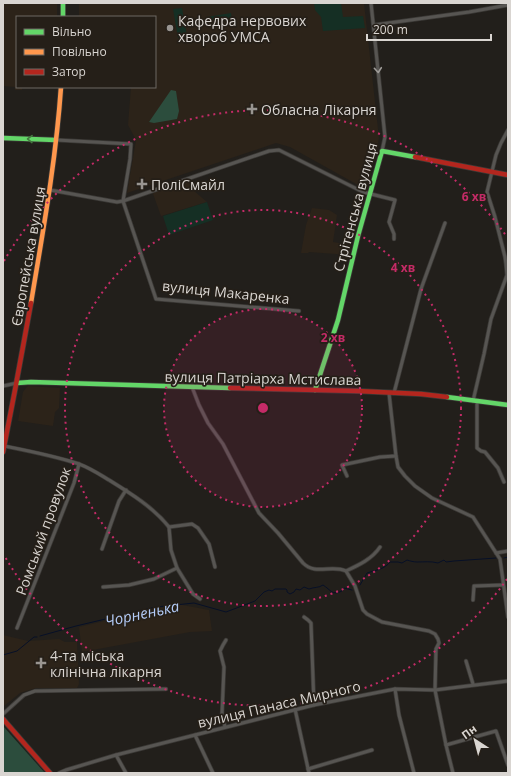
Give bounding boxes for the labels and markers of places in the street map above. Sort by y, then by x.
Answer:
place label: Кафедра нервових хвороб УМСА [178,11,307,46]
marker: Кафедра нервових хвороб УМСА [165,23,175,33]
place label: Обласна Лікарня [261,100,377,119]
marker: Обласна Лікарня [246,103,258,115]
place label: ПоліСмайл [151,175,225,194]
marker: ПоліСмайл [136,178,148,190]
centre of rings [256,401,270,415]
place label: 4-та міська клінічна лікарня [50,646,162,681]
marker: 4-та міська клінічна лікарня [35,657,47,669]

